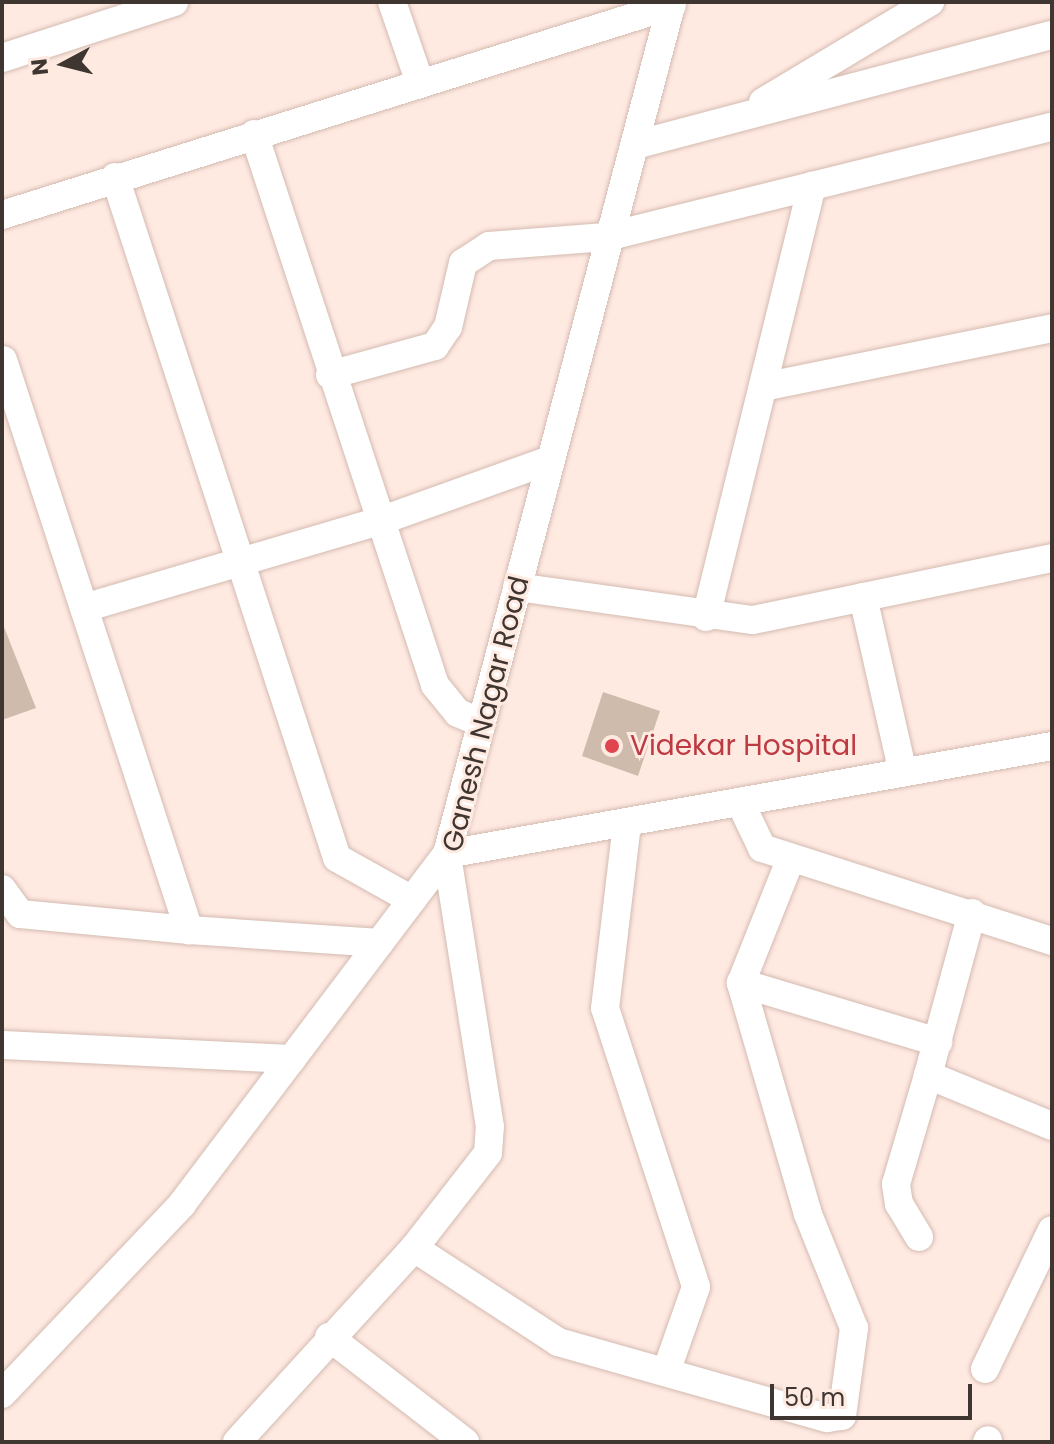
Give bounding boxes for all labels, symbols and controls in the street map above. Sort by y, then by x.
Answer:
north arrow [24,24,104,104]
text: N [23,57,56,77]
street label: Ganesh Nagar Road [435,573,537,855]
place label: Videkar Hospital [630,729,857,763]
marker: Videkar Hospital [601,735,623,757]
scale bar [774,1368,976,1418]
text: 50 m [784,1381,845,1414]

